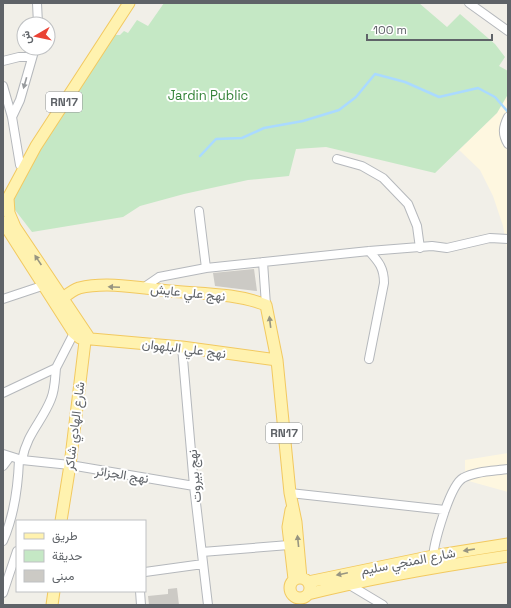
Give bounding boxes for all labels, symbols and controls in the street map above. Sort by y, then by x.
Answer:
north arrow [16,16,56,56]
scale bar [367,16,492,42]
text: 100 m [373,22,407,38]
text: ش [18,30,34,45]
one-way arrow [22,78,28,90]
park label: Jardin Public [168,87,249,104]
road number: RN17 [46,92,82,112]
one-way arrow [34,254,41,266]
street label: نهج علي عايش [149,280,227,307]
one-way arrow [108,283,120,290]
one-way arrow [267,316,273,328]
street label: نهج علي البلهوان [141,335,227,364]
street label: شارع الهادي شاكر [60,381,90,473]
road number: RN17 [266,423,302,443]
street label: نهج بيروت [184,448,206,503]
street label: نهج الجزائر [93,462,150,488]
legend [16,520,146,592]
text: طريق [52,528,78,544]
one-way arrow [295,535,301,547]
street label: شارع المنجي سليم [359,544,457,581]
one-way arrow [463,547,476,553]
text: حديقة [52,548,82,564]
text: مبنى [52,568,74,584]
one-way arrow [336,572,348,578]

